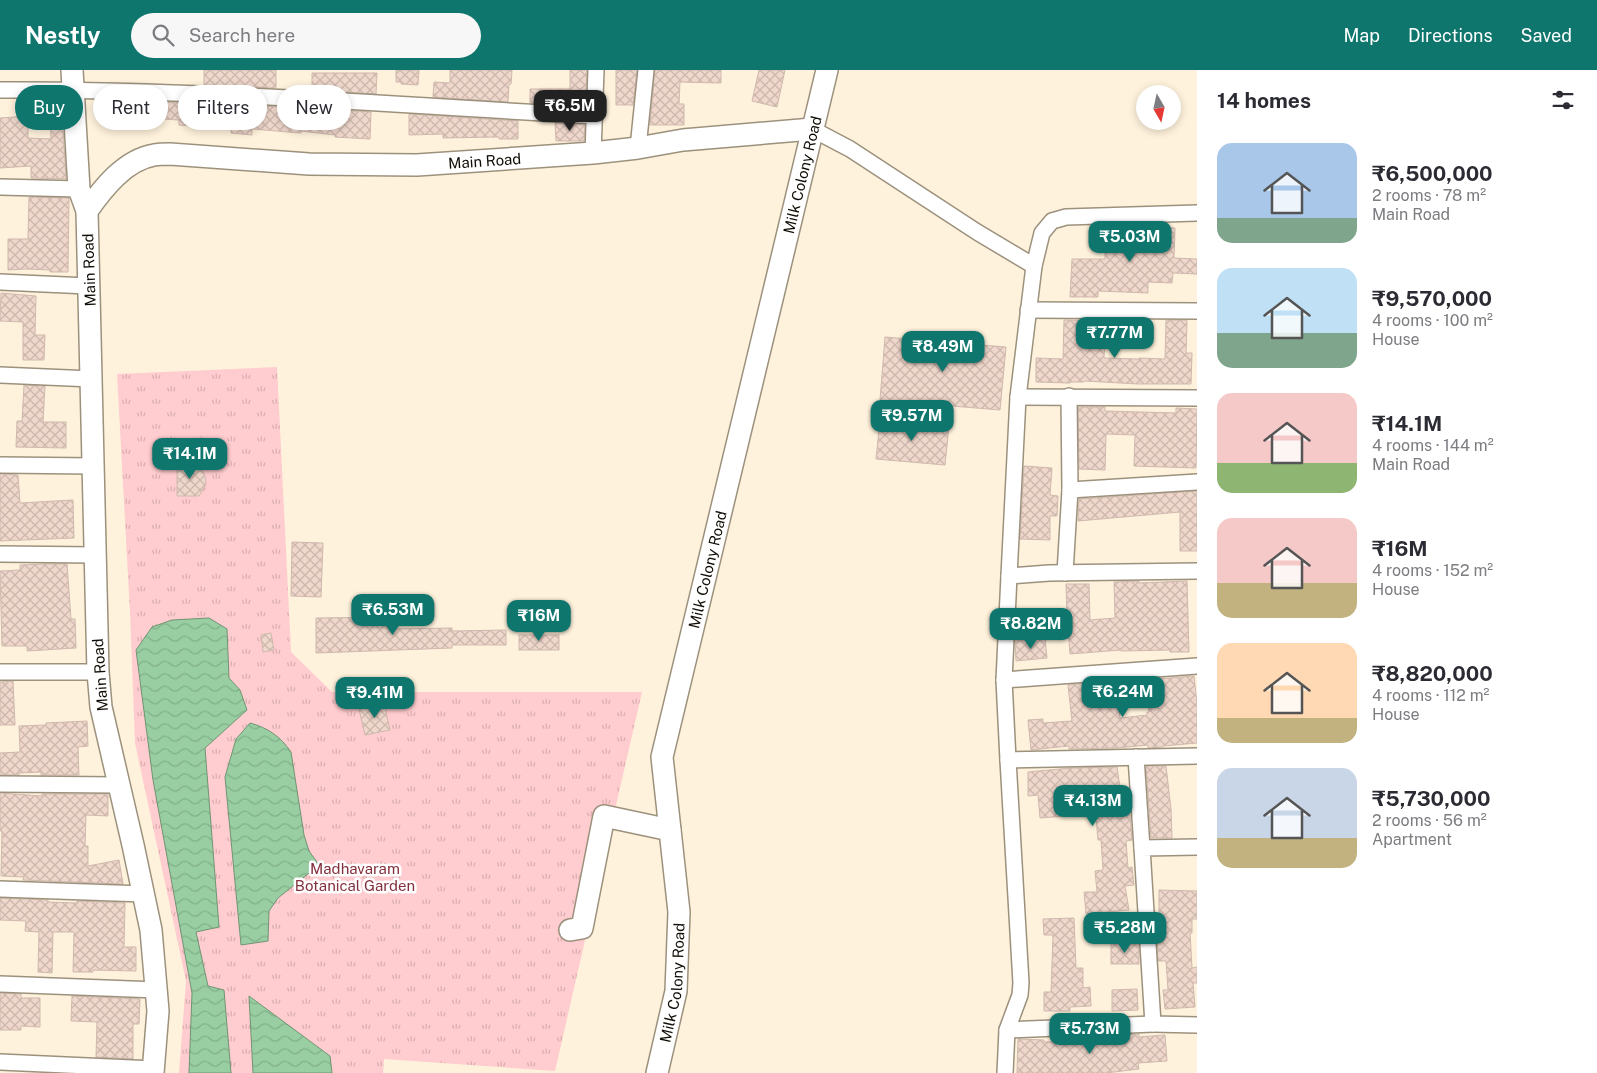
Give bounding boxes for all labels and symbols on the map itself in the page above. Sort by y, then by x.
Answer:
north arrow [1136,85,1181,130]
pin: ₹6.5M [535,90,605,132]
street label: Milk Colony Road [779,114,824,235]
street label: Main Road [447,149,522,171]
pin: ₹5.03M [1089,220,1171,263]
street label: Main Road [79,233,99,307]
pin: ₹7.77M [1074,316,1156,359]
pin: ₹8.49M [902,330,984,373]
pin: ₹9.57M [871,400,953,442]
pin: ₹14.1M [149,438,231,480]
street label: Milk Colony Road [685,509,729,630]
pin: ₹6.53M [352,594,434,636]
pin: ₹16M [509,600,569,642]
pin: ₹8.82M [990,608,1072,650]
street label: Main Road [89,638,111,712]
pin: ₹9.41M [334,676,416,719]
pin: ₹6.24M [1082,676,1164,718]
pin: ₹4.13M [1052,784,1134,827]
park label: Madhavaram Botanical Garden [295,860,415,894]
pin: ₹5.28M [1084,912,1166,954]
street label: Milk Colony Road [656,923,687,1044]
pin: ₹5.73M [1049,1012,1131,1055]

